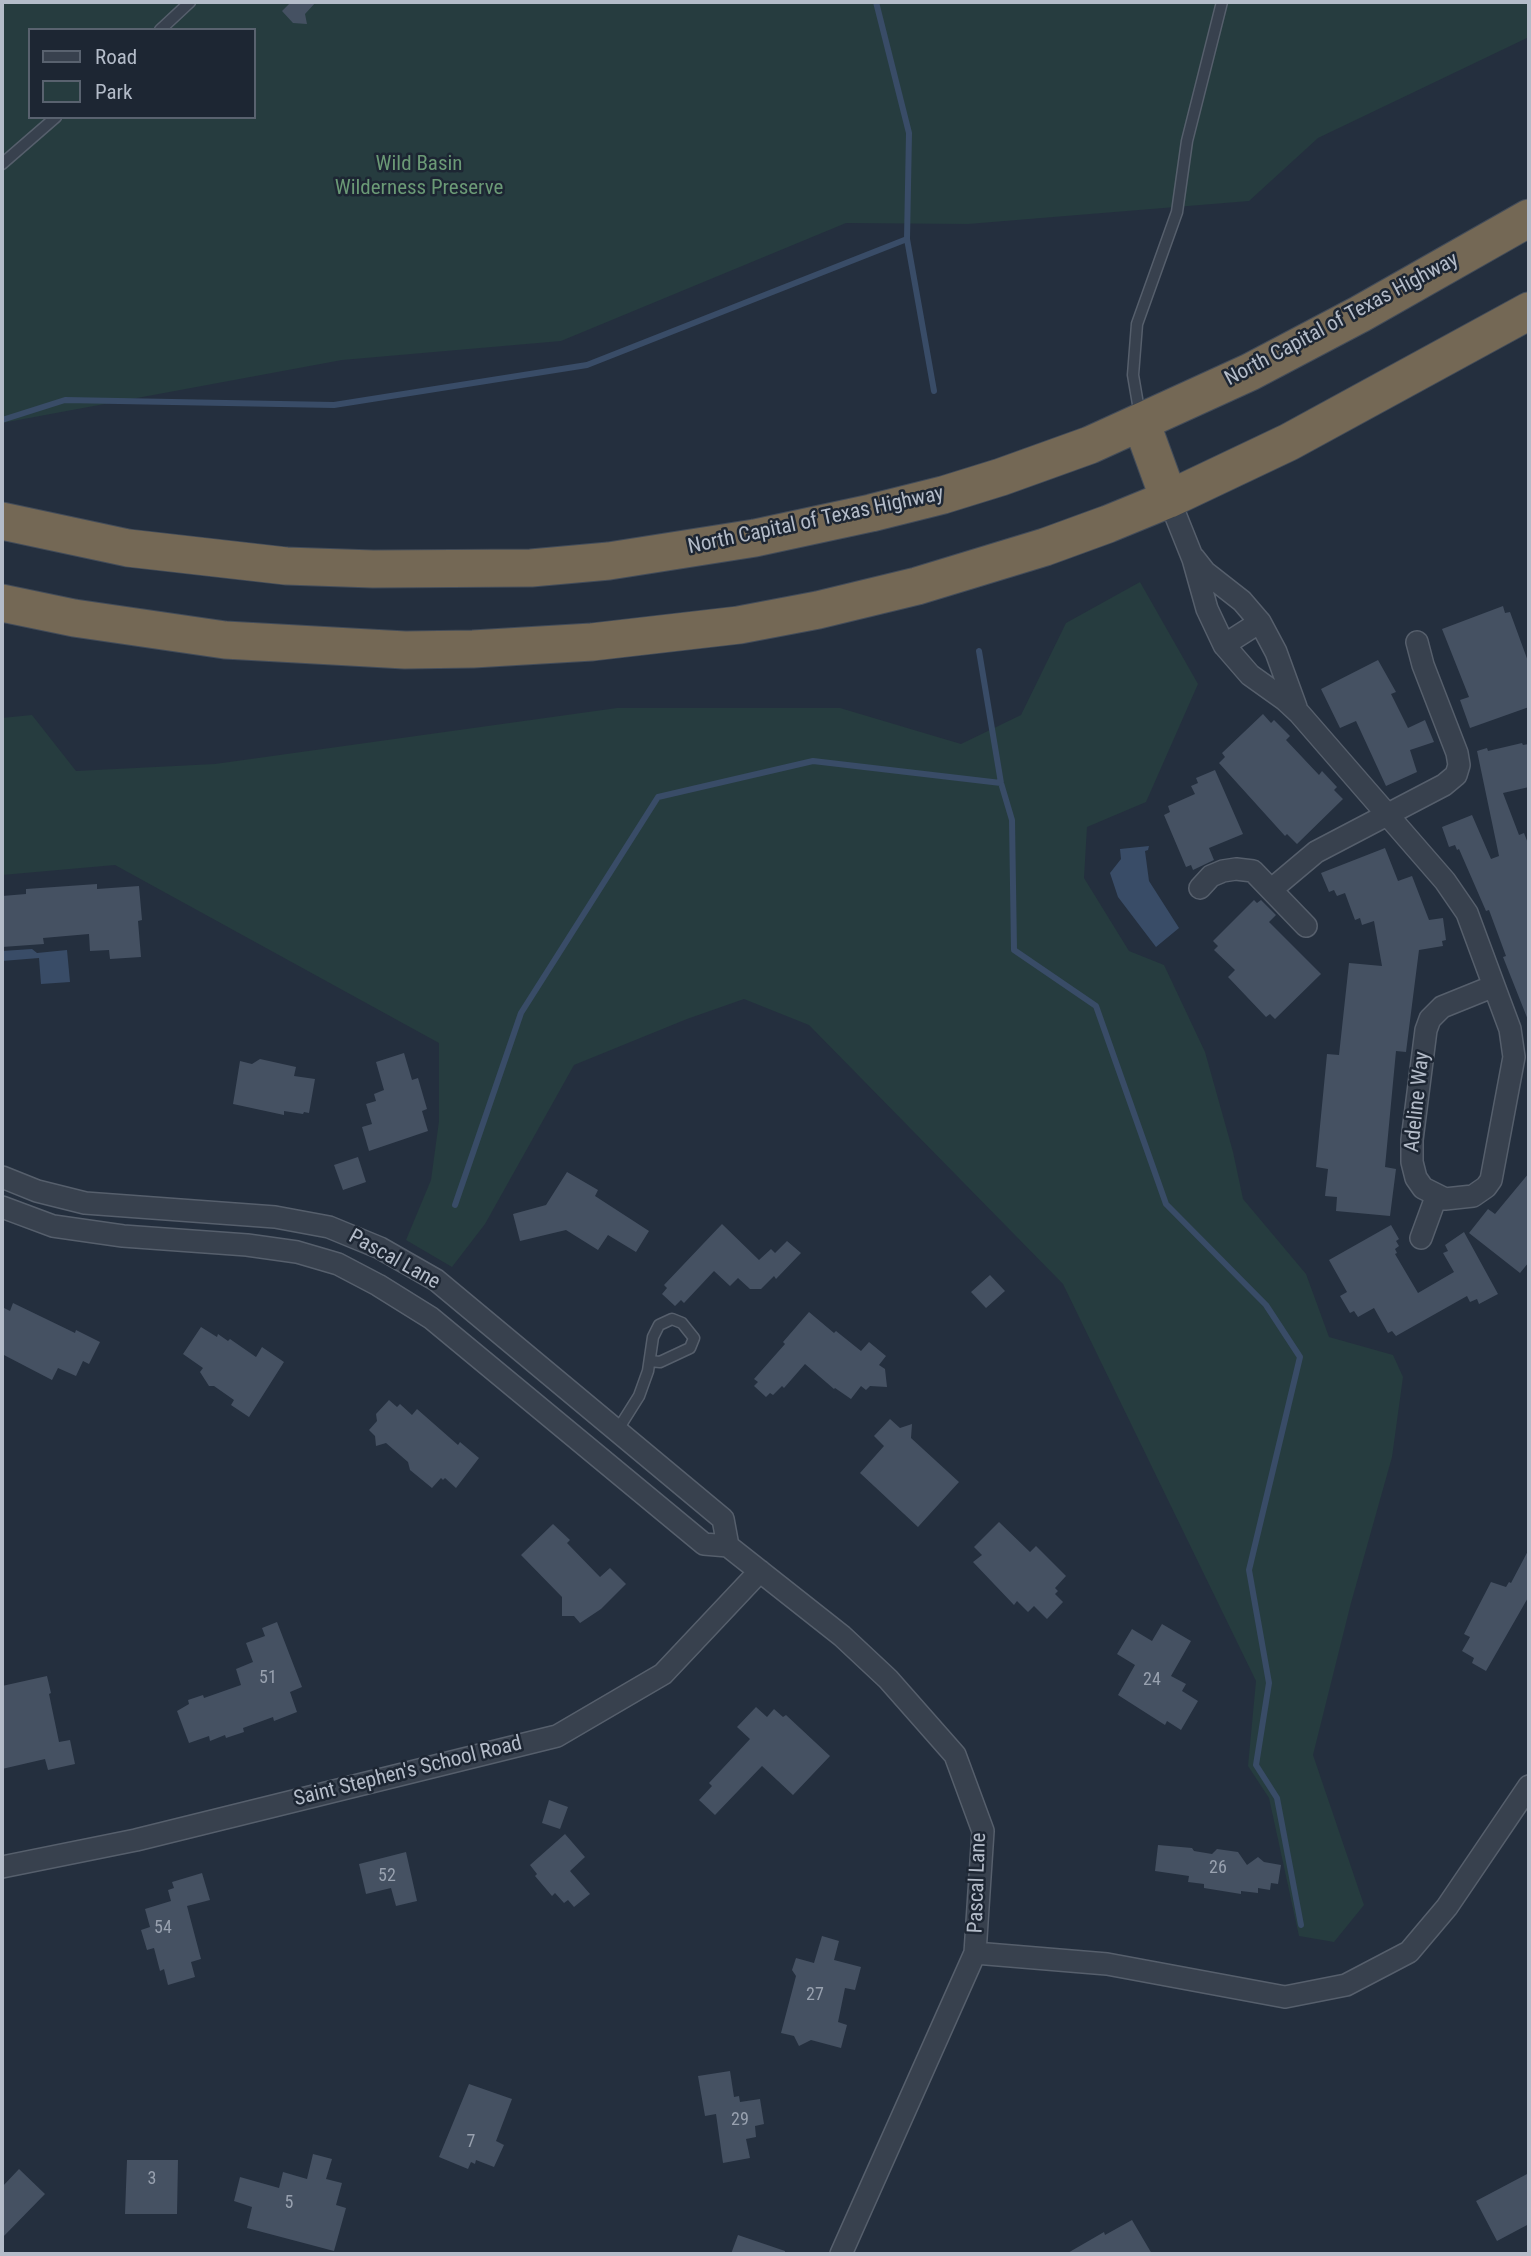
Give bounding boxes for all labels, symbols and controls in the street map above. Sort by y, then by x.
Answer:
legend [28,28,256,119]
text: Road [95,45,137,69]
text: Park [95,80,132,104]
park label: Wild Basin Wilderness Preserve [335,152,503,202]
street label: North Capital of Texas Highway [1221,248,1463,392]
street label: North Capital of Texas Highway [686,482,946,560]
street label: Adeline Way [1400,1050,1436,1154]
street label: Pascal Lane [344,1225,444,1295]
house number: 51 [259,1667,277,1689]
house number: 24 [1143,1669,1161,1691]
street label: Saint Stephen's School Road [291,1731,525,1813]
street label: Pascal Lane [964,1832,992,1934]
house number: 26 [1209,1857,1227,1879]
house number: 52 [378,1865,396,1887]
house number: 54 [154,1917,172,1939]
house number: 27 [806,1984,824,2006]
house number: 29 [731,2109,749,2131]
house number: 7 [467,2131,475,2153]
house number: 3 [148,2168,156,2190]
house number: 5 [285,2192,293,2214]

